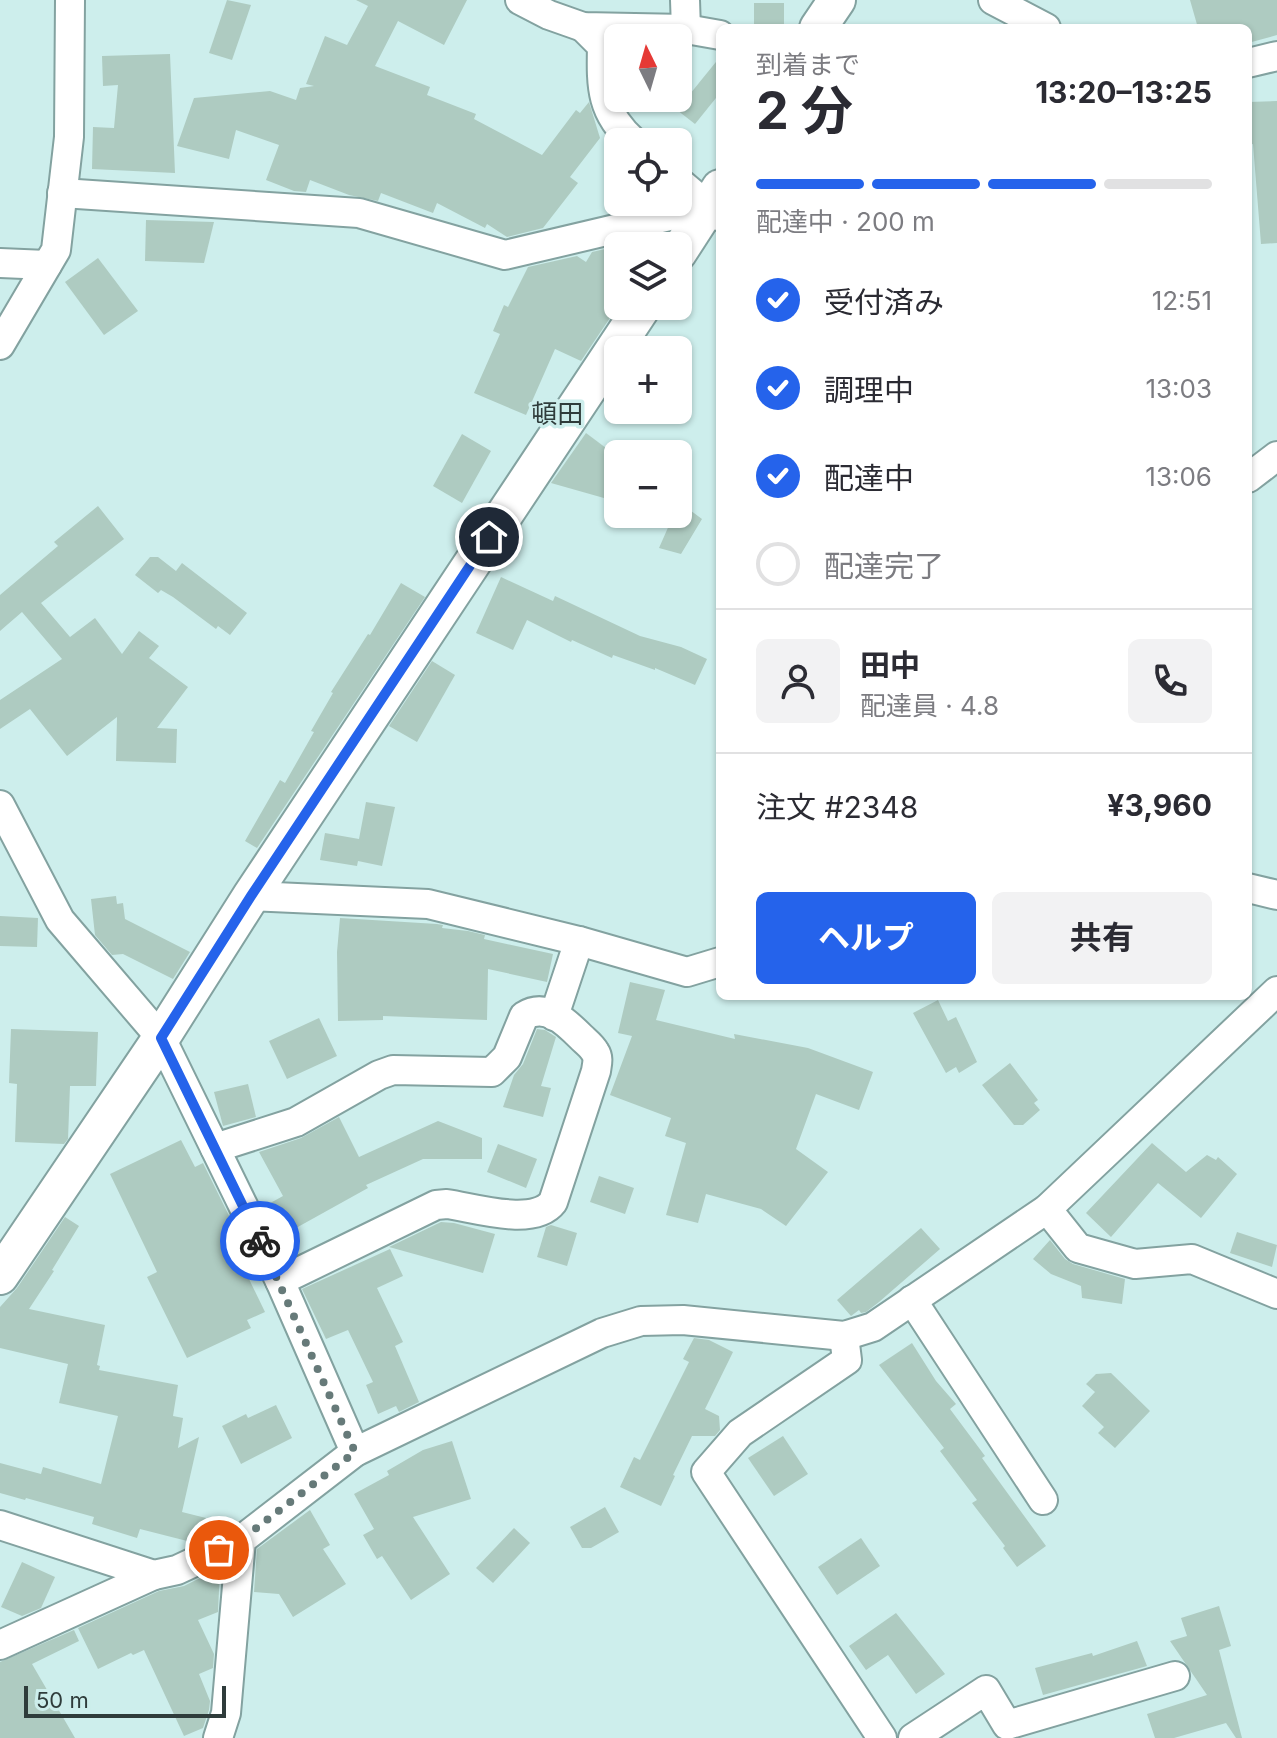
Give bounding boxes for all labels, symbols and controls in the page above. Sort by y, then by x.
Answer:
north arrow [604,24,692,112]
map controls [604,24,692,528]
text: 到着まで [756,49,860,80]
text: 13:20–13:25 [1035,74,1212,110]
text: 2 分 [756,79,853,142]
button: locate [604,128,692,216]
text: 配達中 · 200 m [756,206,935,237]
button: layers [604,232,692,320]
icon: check [756,278,800,322]
text: 受付済み [824,284,944,320]
text: 12:51 [1152,285,1212,316]
button: + [604,336,692,424]
icon: check [756,366,800,410]
text: 調理中 [824,372,914,408]
text: 13:03 [1145,373,1212,404]
district label: 頓田 [531,398,583,429]
button: − [604,440,692,528]
icon: check [756,454,800,498]
text: 配達中 [824,460,914,496]
text: 13:06 [1145,461,1212,492]
pin [455,503,523,571]
icon: home [467,515,511,559]
text: 配達完了 [824,548,944,584]
button: person [756,639,840,723]
button: phone [1128,639,1212,723]
text: 田中 [860,647,920,683]
text: 配達員 · 4.8 [860,690,999,721]
text: ¥3,960 [1107,787,1212,823]
text: 注文 #2348 [756,789,918,825]
button: ヘルプ [756,892,976,984]
button: 共有 [992,892,1212,984]
courier [220,1201,300,1281]
icon: bike [238,1219,282,1263]
pin [185,1516,253,1584]
icon: bag [197,1528,241,1572]
scale bar [24,1682,226,1718]
text: 50 m [36,1687,89,1713]

